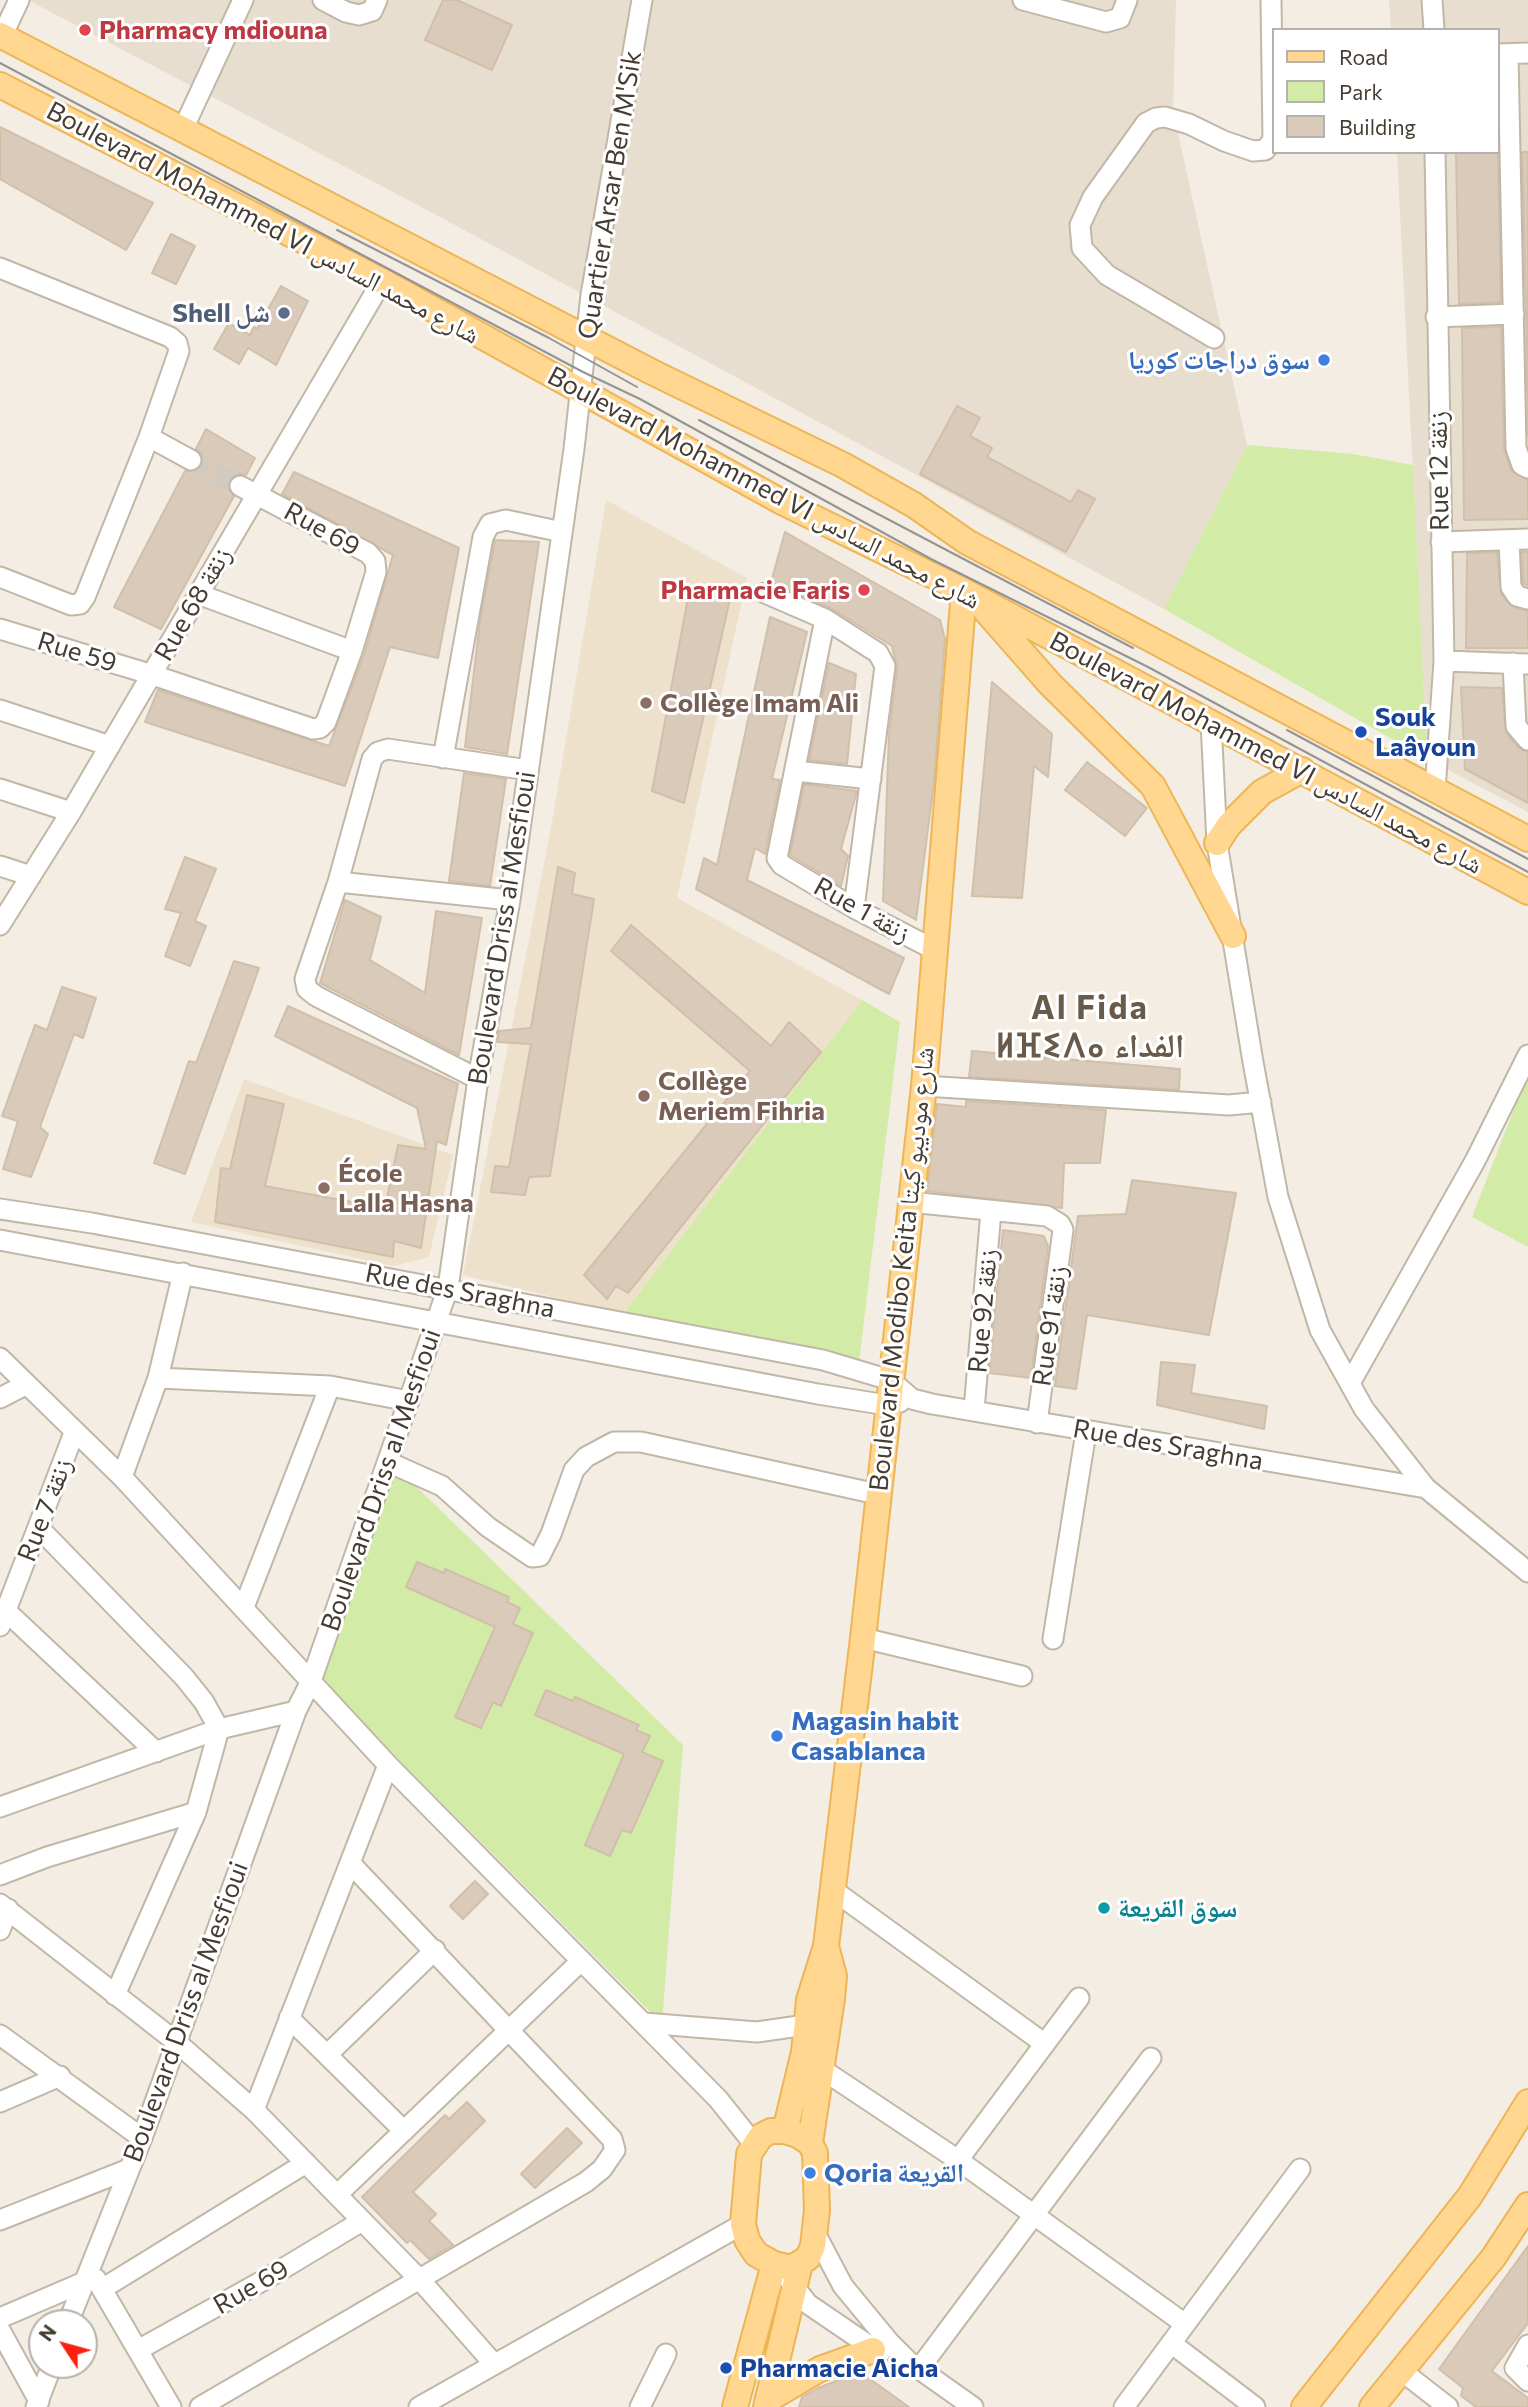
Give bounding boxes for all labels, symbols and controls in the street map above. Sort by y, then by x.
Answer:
place label: Pharmacy mdiouna [99,14,328,46]
marker: Pharmacy mdiouna [77,22,93,38]
legend [1272,28,1500,154]
text: Road [1339,44,1388,69]
street label: Quartier Arsar Ben M'Sik [572,49,648,341]
text: Park [1339,79,1383,104]
street label: Boulevard Mohammed VI شارع محمد السادس [41,95,485,351]
text: Building [1339,114,1416,139]
place label: Shell شل [172,297,270,329]
marker: Shell شل [276,305,292,321]
place label: سوق دراجات كوريا [1128,344,1310,376]
marker: سوق دراجات كوريا [1316,352,1332,368]
street label: Boulevard Mohammed VI شارع محمد السادس [542,360,986,616]
street label: Rue 12 زنقة [1422,411,1456,531]
street label: Rue 69 [279,496,365,562]
street label: Rue 68 زنقة [148,542,238,666]
place label: Pharmacie Faris [661,574,850,606]
marker: Pharmacie Faris [856,582,872,598]
street label: Rue 59 [34,625,120,679]
street label: Boulevard Mohammed VI شارع محمد السادس [1044,625,1488,881]
place label: Collège Imam Ali [660,687,859,719]
marker: Collège Imam Ali [638,695,654,711]
place label: Souk Laâyoun [1375,701,1476,762]
marker: Souk Laâyoun [1353,724,1369,740]
street label: Boulevard Driss al Mesfioui [462,769,542,1087]
street label: Rue 1 زنقة [808,871,916,949]
district label: Al Fida ⵍⴼⵉⴷⴰ الفداء [1002,988,1178,1066]
street label: Boulevard Modibo Keita شارع موديبو كيتا [863,1045,941,1493]
place label: Collège Meriem Fihria [658,1065,825,1126]
marker: Collège Meriem Fihria [636,1088,652,1104]
place label: École Lalla Hasna [338,1157,474,1218]
marker: École Lalla Hasna [316,1180,332,1196]
street label: Rue 92 زنقة [962,1248,1004,1374]
street label: Rue des Sraghna [363,1257,557,1325]
street label: Rue 91 زنقة [1026,1264,1074,1388]
street label: Boulevard Driss al Mesfioui [315,1325,447,1635]
street label: Rue des Sraghna [1071,1413,1265,1477]
street label: Rue 7 زنقة [11,1454,79,1566]
place label: Magasin habit Casablanca [791,1705,959,1766]
marker: Magasin habit Casablanca [769,1728,785,1744]
street label: Boulevard Driss al Mesfioui [117,1858,255,2166]
place label: سوق القريعة [1118,1892,1237,1924]
marker: سوق القريعة [1096,1900,1112,1916]
place label: Qoria القريعة [824,2157,964,2189]
marker: Qoria القريعة [802,2165,818,2181]
street label: Rue 69 [208,2253,294,2321]
north arrow [28,2309,98,2379]
text: N [34,2320,61,2345]
place label: Pharmacie Aicha [740,2352,938,2384]
marker: Pharmacie Aicha [718,2360,734,2376]

